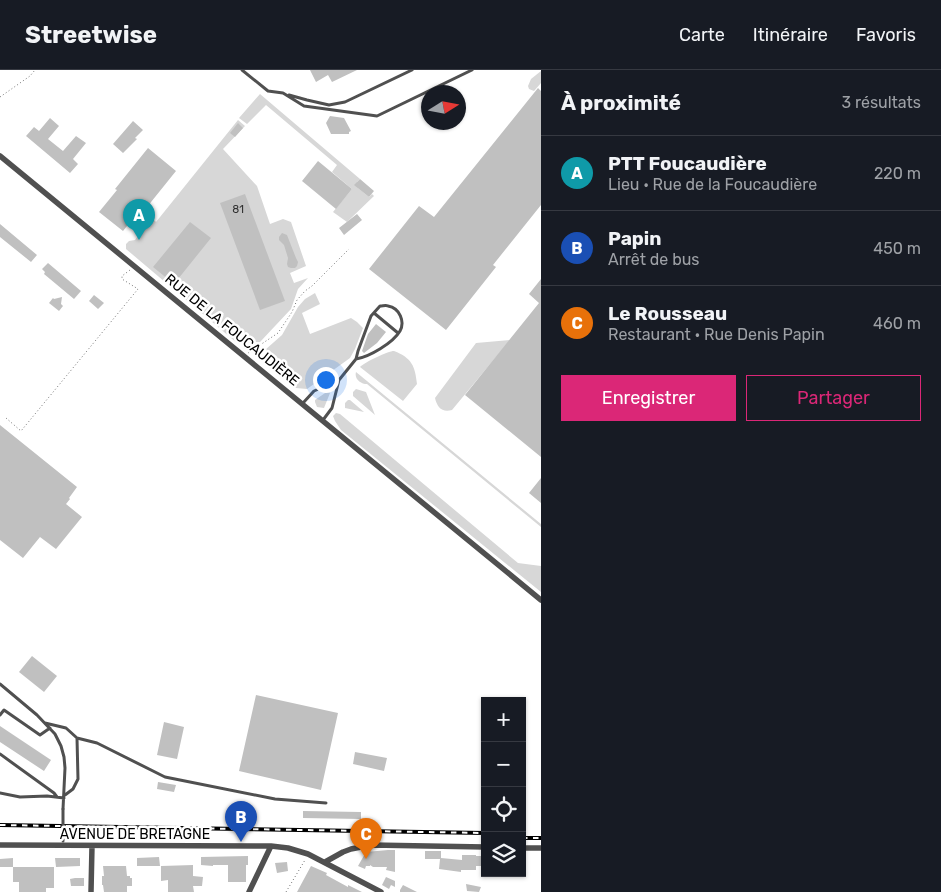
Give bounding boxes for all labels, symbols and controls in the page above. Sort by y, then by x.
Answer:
text: Streetwise [25,21,157,49]
text: Carte [679,24,725,46]
text: Itinéraire [753,24,828,46]
text: Favoris [856,24,916,46]
north arrow [421,85,466,130]
text: À proximité [561,90,681,115]
text: 3 résultats [841,93,921,112]
text: PTT Foucaudière [608,152,767,175]
text: A [571,164,583,183]
text: 220 m [874,164,921,183]
text: Lieu · Rue de la Foucaudière [608,175,817,194]
pin: A [123,199,155,240]
house number: 81 [232,203,244,216]
text: Papin [608,227,661,250]
text: B [571,239,583,258]
text: 450 m [873,239,921,258]
text: Arrêt de bus [608,250,700,269]
street label: RUE DE LA FOUCAUDIÈRE [161,270,303,389]
text: Le Rousseau [608,302,727,325]
text: C [571,314,583,333]
text: 460 m [873,314,921,333]
text: Restaurant · Rue Denis Papin [608,325,825,344]
your location [313,367,339,393]
button: Enregistrer [561,375,736,421]
button: Partager [746,375,921,421]
map controls [481,697,526,877]
button: + [481,697,526,742]
button: − [481,742,526,787]
button: locate [481,787,526,832]
pin: B [225,801,257,842]
pin: C [350,818,382,859]
street label: AVENUE DE BRETAGNE [60,826,210,843]
button: layers [481,832,526,877]

